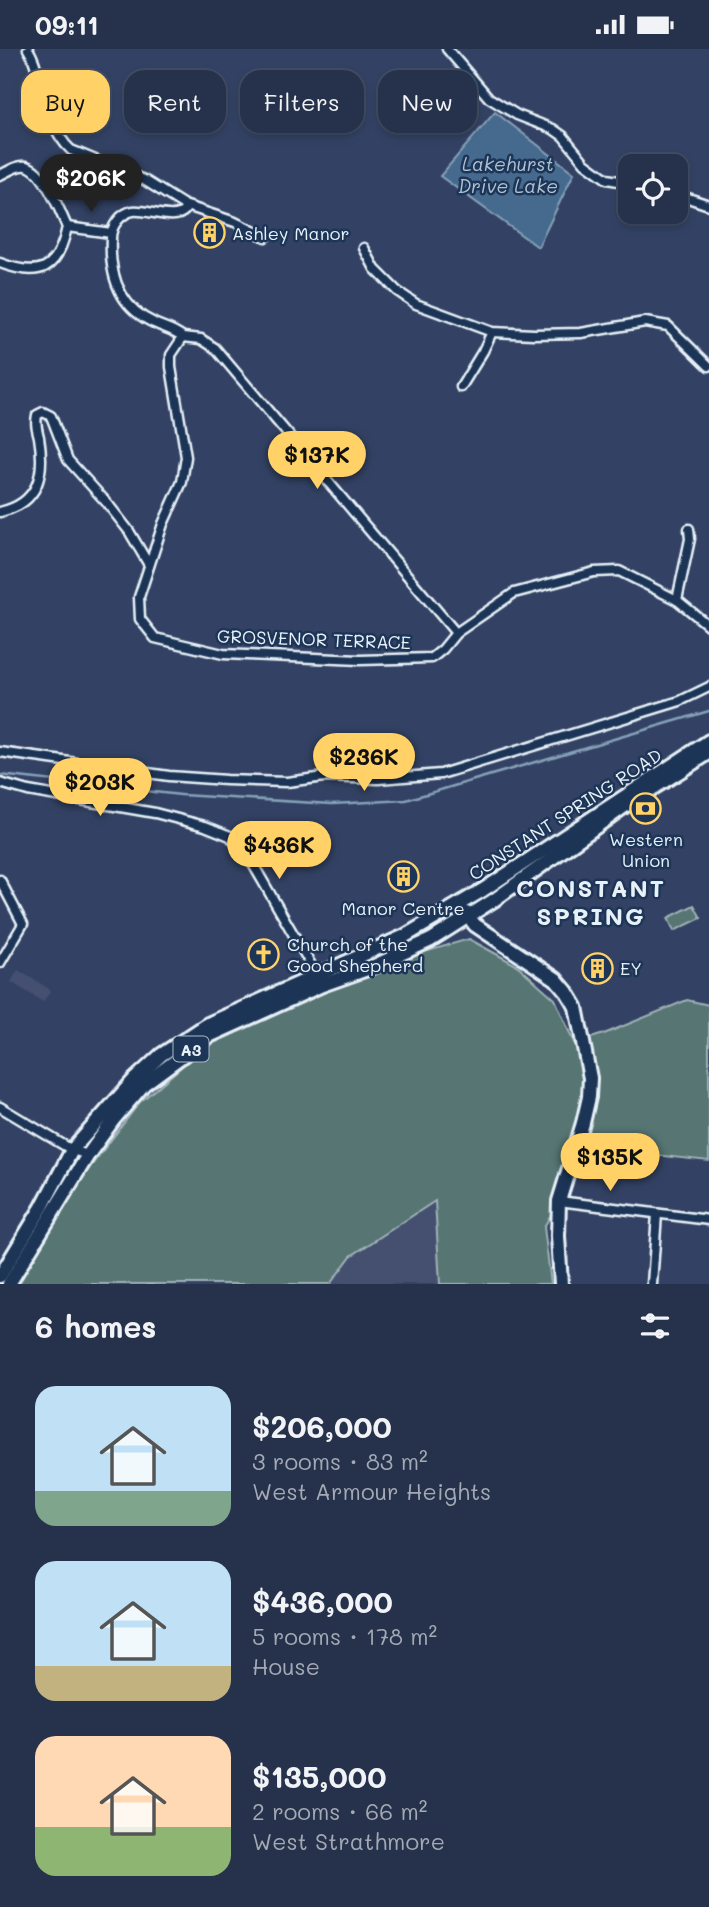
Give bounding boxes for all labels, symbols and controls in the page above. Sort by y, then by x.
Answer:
text: 09:11 [35,8,99,42]
chip: Buy [21,70,110,133]
chip: Rent [124,70,226,133]
chip: Filters [240,70,364,133]
chip: New [378,70,477,133]
water label: Lakehurst Drive Lake [458,151,558,198]
map controls [618,154,688,224]
button: locate [618,154,688,224]
pin: $206K [42,155,140,214]
text: $206K [56,162,126,192]
building icon: Ashley Manor [192,216,226,250]
place label: Ashley Manor [232,221,349,245]
pin: $137K [268,431,366,491]
text: $137K [284,439,350,469]
street label: GROSVENOR TERRACE [217,624,411,654]
pin: $236K [315,733,413,793]
text: $236K [329,741,399,771]
street label: CONSTANT SPRING ROAD [464,742,666,886]
pin: $203K [51,759,149,818]
text: $203K [65,766,135,796]
bank icon: Western Union [629,791,663,825]
pin: $436K [230,821,328,881]
place label: Western Union [609,827,683,872]
text: $436K [243,829,315,859]
building icon: Manor Centre [386,860,420,894]
district label: CONSTANT SPRING [516,872,666,931]
place label: Manor Centre [341,896,465,920]
place label: Church of the Good Shepherd [287,932,423,977]
church icon: Church of the Good Shepherd [247,937,281,971]
building icon: EY [580,951,614,985]
place label: EY [620,956,642,980]
road number: A3 [174,1037,208,1061]
pin: $135K [561,1133,659,1193]
text: $135K [577,1141,643,1171]
text: 6 homes [35,1306,156,1346]
icon: filters [636,1307,674,1345]
text: $206,000 [252,1406,392,1446]
icon: home [91,1414,175,1498]
text: 3 rooms · 83 m² [252,1446,428,1476]
text: West Armour Heights [252,1476,491,1506]
text: $436,000 [252,1581,393,1621]
icon: home [91,1589,175,1673]
text: 5 rooms · 178 m² [252,1621,437,1651]
text: House [252,1651,320,1681]
text: $135,000 [252,1756,386,1796]
icon: home [91,1764,175,1848]
text: 2 rooms · 66 m² [252,1796,427,1826]
text: West Strathmore [252,1826,445,1856]

